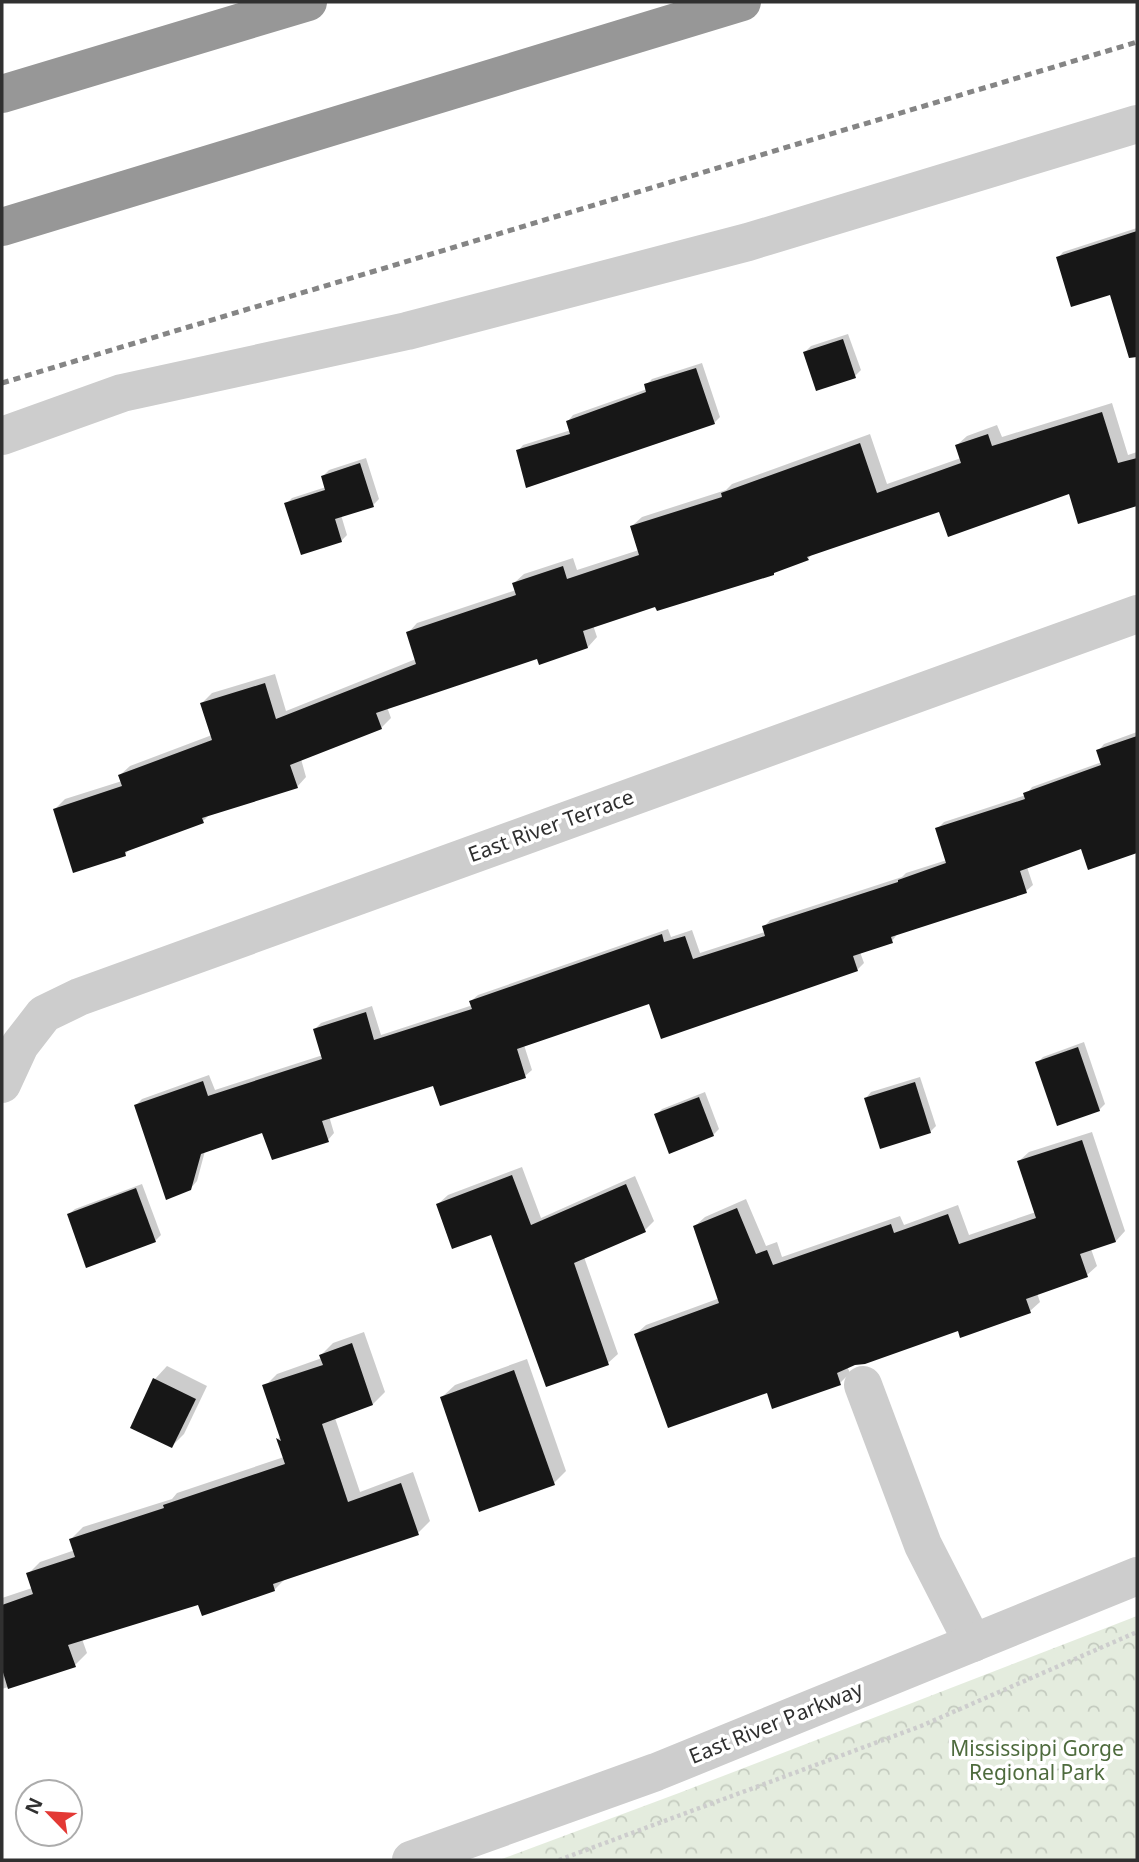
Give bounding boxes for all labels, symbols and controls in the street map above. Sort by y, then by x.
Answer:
street label: East River Terrace [464,782,637,868]
street label: East River Parkway [685,1674,867,1770]
park label: Mississippi Gorge Regional Park [950,1734,1124,1786]
north arrow [14,1778,84,1848]
text: N [19,1793,49,1818]

